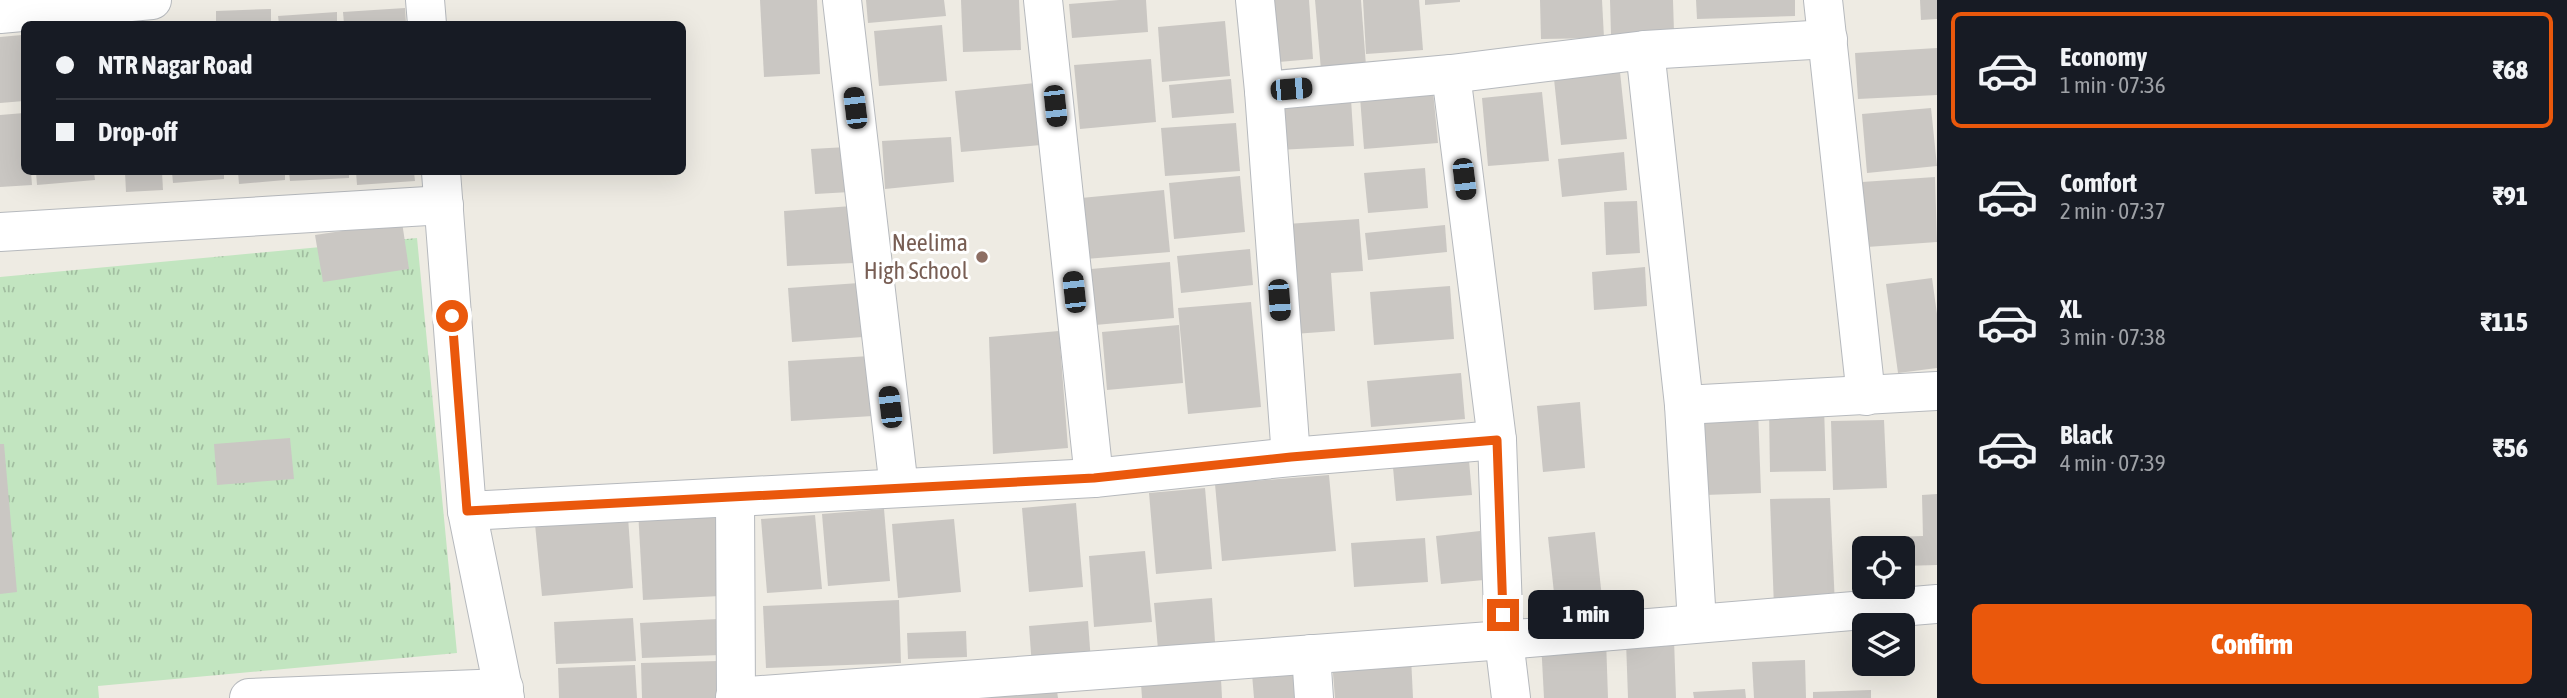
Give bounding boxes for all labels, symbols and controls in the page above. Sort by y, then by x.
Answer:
icon: car [1976,39,2039,102]
text: Economy [2060,42,2147,72]
text: NTR Nagar Road [98,50,252,80]
text: ₹68 [2492,55,2528,85]
text: 1 min · 07:36 [2060,72,2166,98]
car [1270,77,1313,101]
car [1043,84,1068,128]
car [843,86,868,130]
text: Drop-off [98,117,178,147]
car [1452,157,1477,201]
icon: car [1976,165,2039,228]
text: Comfort [2060,168,2137,198]
text: ₹91 [2492,181,2528,211]
text: 2 min · 07:37 [2060,198,2166,224]
place label: Neelima High School [864,229,969,284]
marker: Neelima High School [974,249,990,265]
car [1062,270,1087,314]
car [1268,278,1291,322]
icon: car [1976,291,2039,354]
text: XL [2060,294,2082,324]
route start [436,300,468,332]
text: ₹115 [2480,307,2528,337]
text: 3 min · 07:38 [2060,324,2166,350]
car [878,385,903,429]
icon: car [1976,417,2039,480]
text: Black [2060,420,2112,450]
text: ₹56 [2492,433,2528,463]
text: 4 min · 07:39 [2060,450,2166,476]
map controls [1852,536,1915,676]
button: locate [1852,536,1915,599]
callout: 1 min [1528,590,1643,640]
route end [1487,599,1519,631]
text: 1 min [1563,601,1609,627]
button: Confirm [1972,604,2532,684]
button: layers [1852,613,1915,676]

